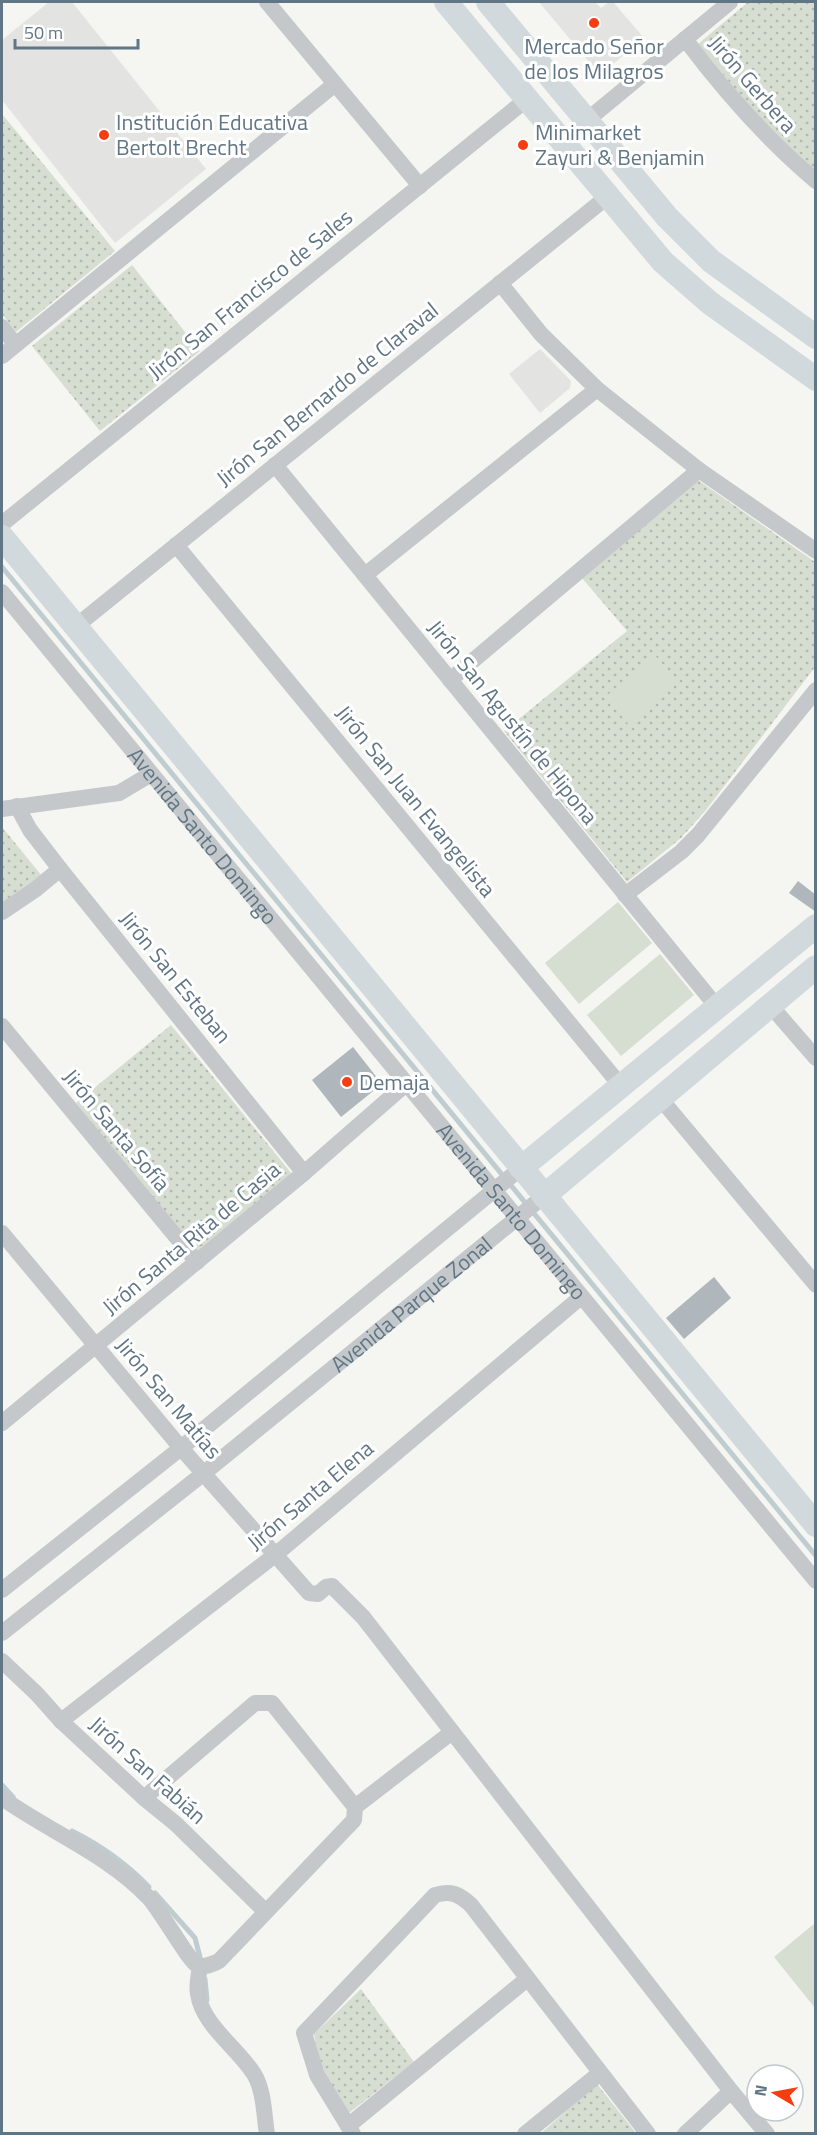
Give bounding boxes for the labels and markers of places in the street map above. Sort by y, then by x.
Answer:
marker: Mercado Señor de los Milagros [587,16,601,30]
place label: Mercado Señor de los Milagros [524,29,664,88]
place label: Institución Educativa Bertolt Brecht [116,105,308,164]
place label: Minimarket Zayuri & Benjamin [535,115,705,174]
marker: Institución Educativa Bertolt Brecht [97,128,111,142]
marker: Minimarket Zayuri & Benjamin [516,138,530,152]
place label: Demaja [359,1065,430,1099]
marker: Demaja [340,1075,354,1089]

